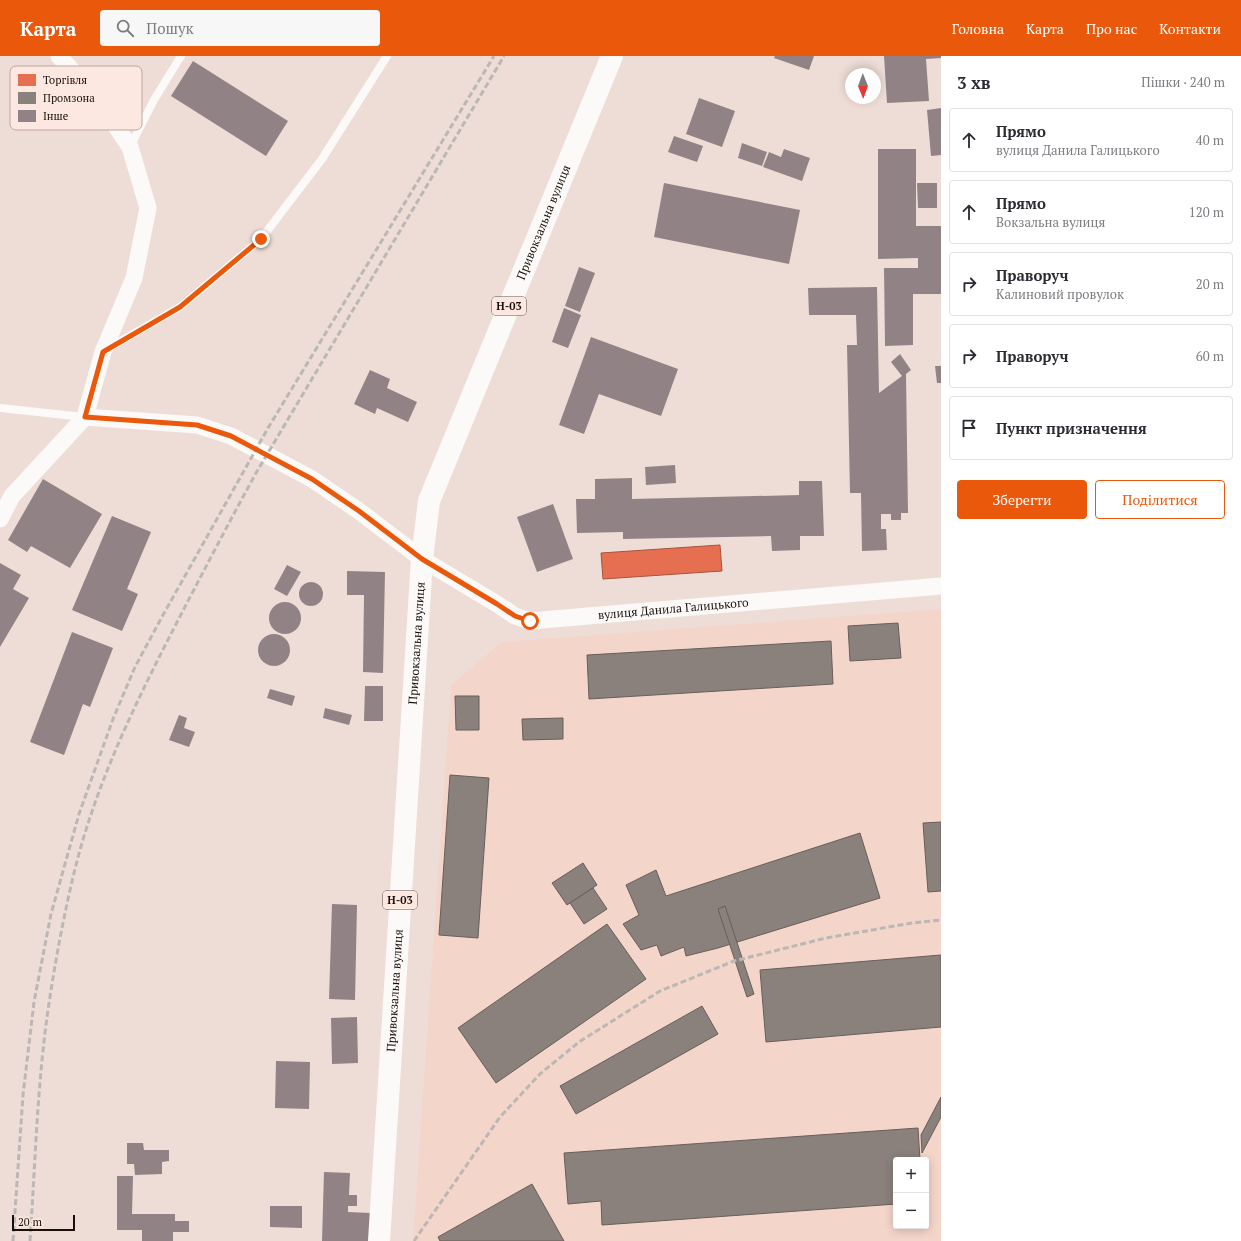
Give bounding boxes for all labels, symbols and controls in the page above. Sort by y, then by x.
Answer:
search box [100,10,380,46]
text: Карта [20,16,76,41]
icon: search [114,17,136,39]
text: Пошук [146,18,194,38]
text: Головна [952,19,1004,38]
text: Карта [1026,19,1064,38]
text: Про нас [1086,19,1137,38]
text: Контакти [1159,19,1221,38]
legend [10,66,142,130]
north arrow [845,68,881,104]
text: 3 хв [957,71,990,94]
text: Торгівля [43,73,87,87]
text: Пішки · 240 m [1141,73,1225,91]
text: Промзона [43,91,95,105]
text: Інше [43,109,69,123]
text: Прямо [996,121,1046,141]
icon: ahead [958,129,980,151]
text: 40 m [1196,131,1224,149]
text: вулиця Данила Галицького [996,141,1160,159]
street label: Привокзальна вулиця [513,163,573,282]
text: Прямо [996,193,1046,213]
icon: ahead [958,201,980,223]
text: 120 m [1189,203,1224,221]
text: Вокзальна вулиця [996,213,1105,231]
route end [252,230,270,248]
text: Праворуч [996,265,1069,285]
icon: right [958,273,980,295]
text: 20 m [1196,275,1224,293]
text: Калиновий провулок [996,285,1124,303]
road number: Н-03 [492,297,526,315]
icon: right [958,345,980,367]
text: Праворуч [996,346,1069,366]
text: 60 m [1196,347,1224,365]
icon: arrive [958,417,980,439]
text: Пункт призначення [996,418,1147,438]
button: Зберегти [957,480,1087,519]
button: Поділитися [1095,480,1225,519]
street label: Привокзальна вулиця [405,581,428,705]
street label: вулиця Данила Галицького [597,594,750,622]
route start [521,612,539,630]
road number: Н-03 [383,891,417,909]
street label: Привокзальна вулиця [383,929,406,1052]
map controls [893,1157,929,1229]
button: + [893,1157,929,1193]
button: − [893,1193,929,1229]
scale bar [12,1213,75,1232]
text: 20 m [18,1215,42,1229]

